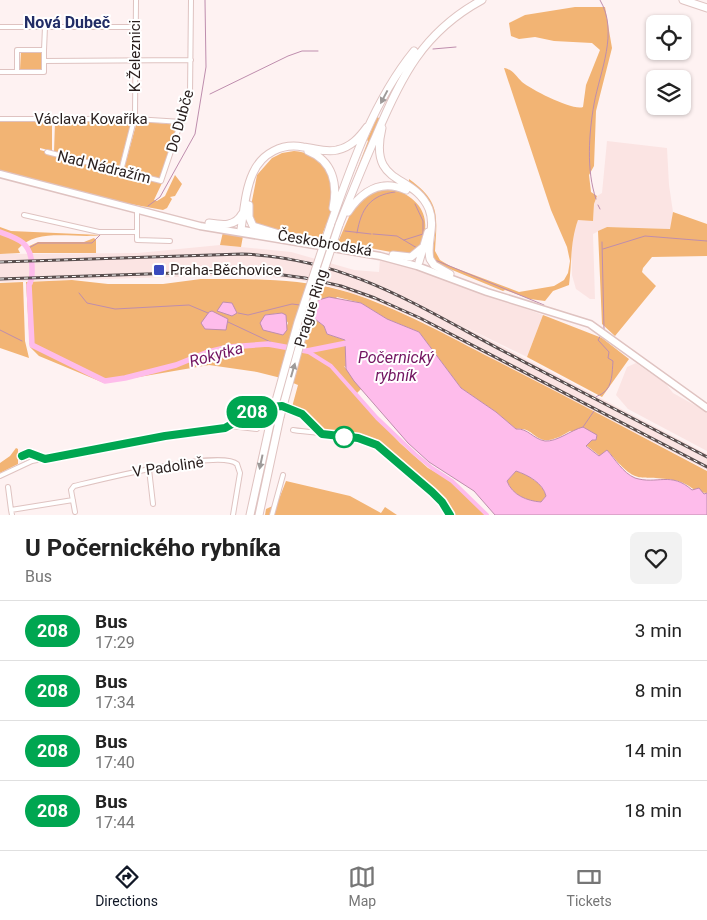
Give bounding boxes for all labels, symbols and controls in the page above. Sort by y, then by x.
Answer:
district label: Nová Dubeč [24,13,110,32]
map controls [646,15,691,115]
button: locate [646,15,691,60]
street label: K Železnici [126,20,144,92]
button: layers [646,70,691,115]
street label: Do Dubče [162,87,198,154]
one-way arrow [380,90,388,105]
street label: Václava Kovaříka [34,110,148,128]
street label: Nad Nádražím [55,147,153,187]
street label: Českobrodská [276,226,374,260]
place label: Praha-Běchovice [170,261,282,279]
marker: Praha-Běchovice [152,263,166,277]
street label: Prague Ring [291,267,331,349]
water label: Rokytka [187,338,245,371]
water label: Počernický rybník [358,348,435,385]
one-way arrow [289,362,297,377]
line badge: 208 [223,396,281,428]
text: 208 [237,401,267,422]
unlabelled marker [333,426,355,448]
street label: V Padolině [131,453,205,481]
one-way arrow [257,454,265,470]
button: heart [630,532,682,584]
text: U Počernického rybníka [25,534,281,562]
text: Bus [25,567,52,586]
text: Bus [95,610,128,633]
text: 3 min [635,619,682,642]
text: 208 [37,620,68,641]
text: 17:29 [95,633,135,652]
text: Bus [95,670,128,693]
text: 8 min [635,679,682,702]
text: 208 [37,680,68,701]
text: 17:34 [95,693,135,712]
text: Bus [95,730,128,753]
text: 14 min [624,739,682,762]
text: 208 [37,740,68,761]
text: 17:40 [95,753,135,772]
text: Bus [95,790,128,813]
text: 18 min [624,799,682,822]
text: 208 [37,800,68,821]
text: 17:44 [95,813,135,832]
tab: Directions [95,863,158,909]
tab: Map [348,863,376,909]
tab: Tickets [567,863,612,909]

